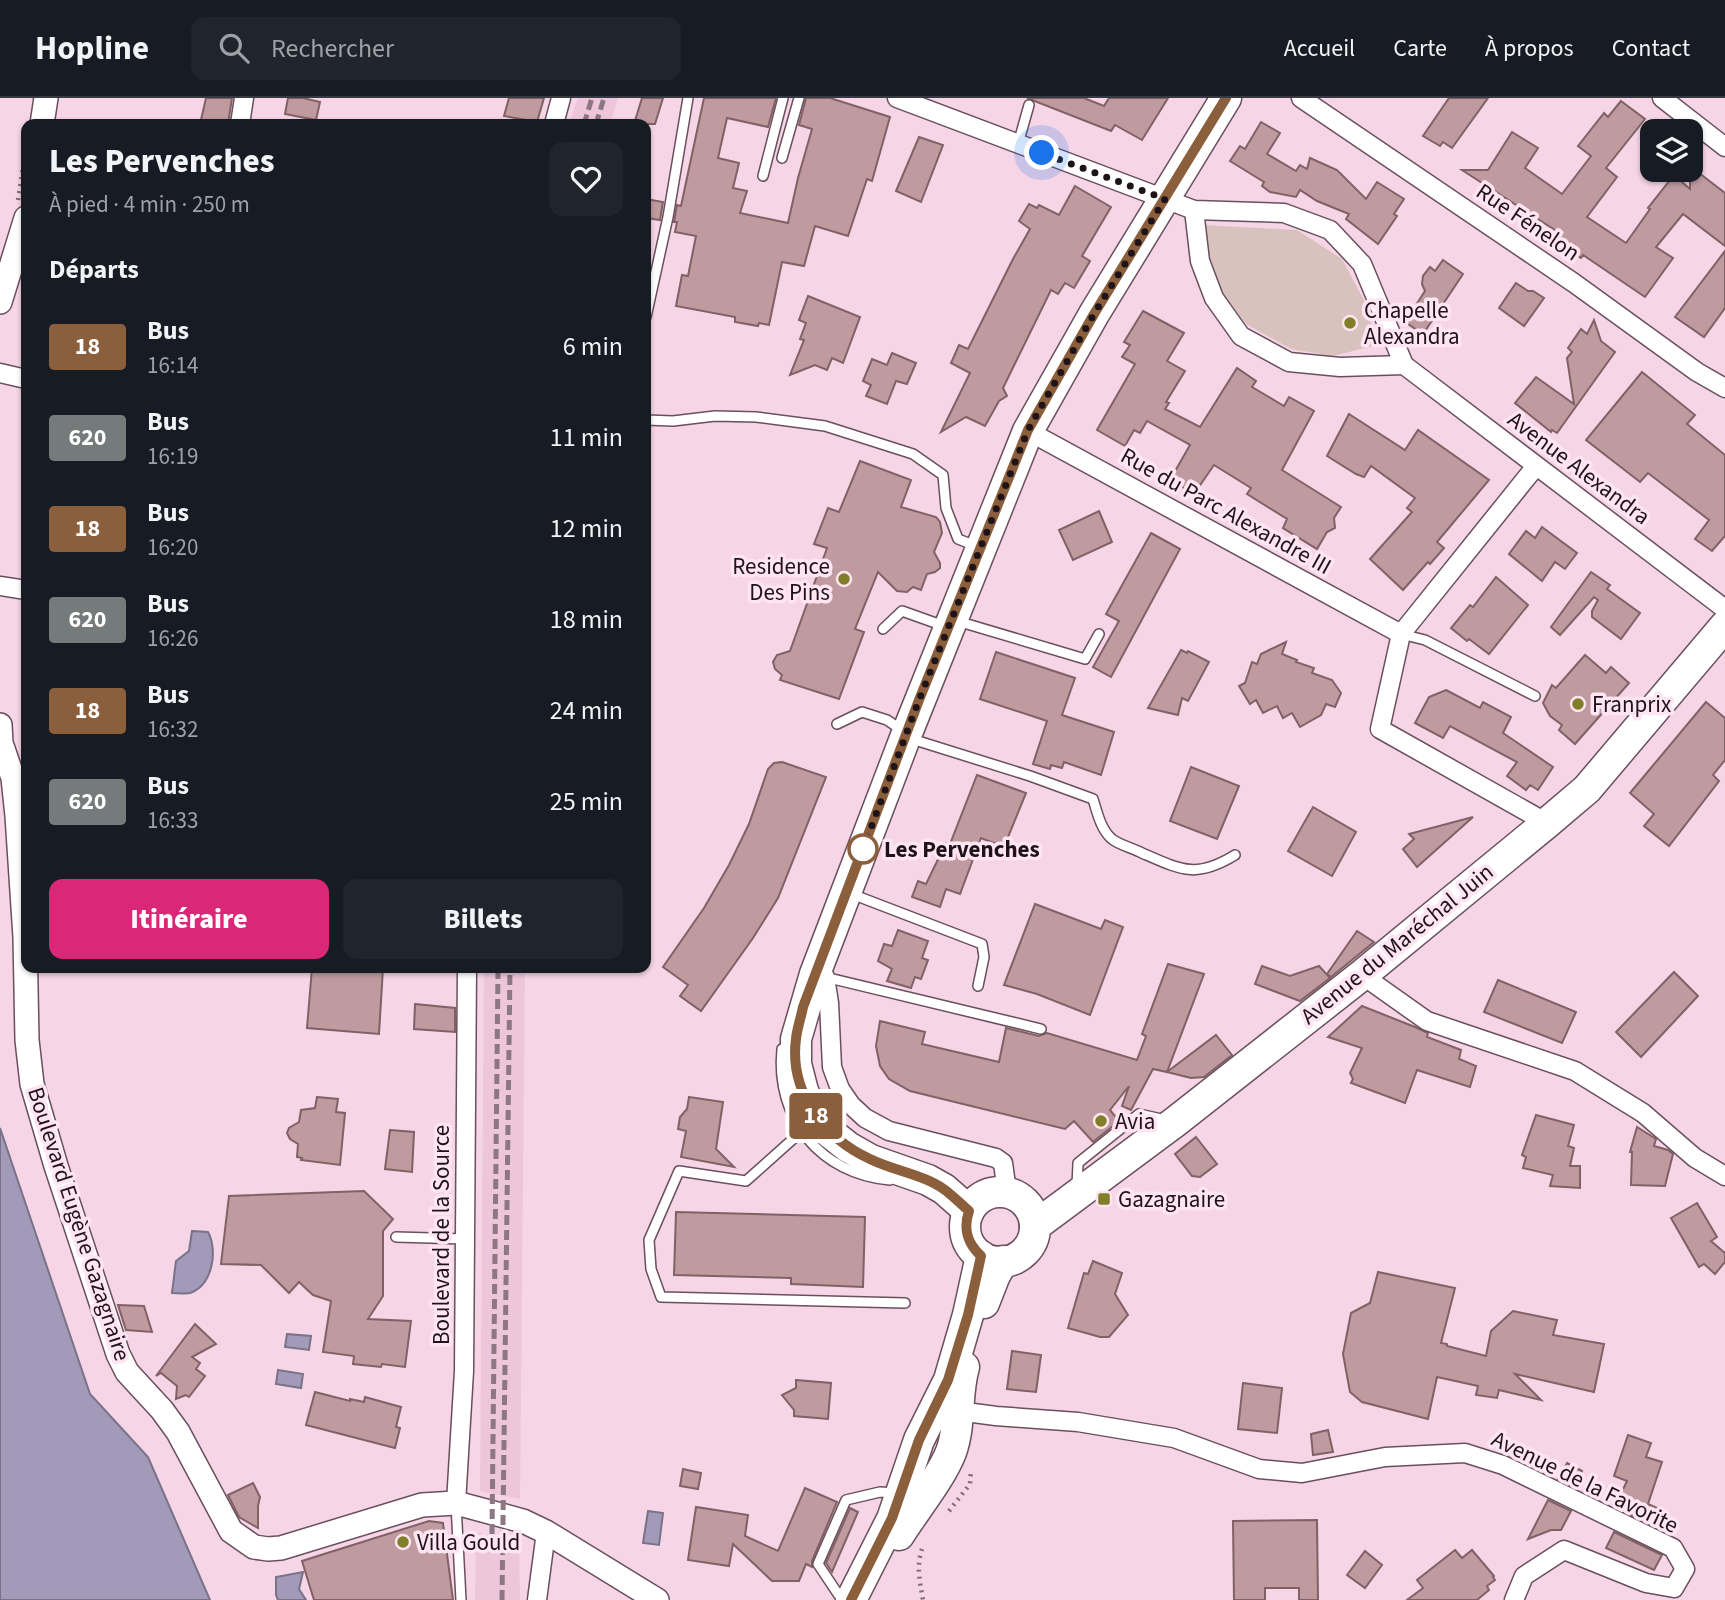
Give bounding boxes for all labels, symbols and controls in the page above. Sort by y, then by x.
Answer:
search box [191,17,681,80]
text: Hopline [35,25,149,72]
icon: search [215,29,253,67]
text: Rechercher [271,30,394,67]
text: Accueil [1284,31,1355,66]
text: Carte [1393,31,1447,66]
text: À propos [1485,31,1574,66]
text: Contact [1612,31,1690,66]
map controls [1640,119,1703,182]
button: layers [1640,119,1703,182]
your location [1024,135,1059,170]
text: Les Pervenches [49,138,274,185]
button: heart [549,142,623,216]
street label: Rue Fénelon [1469,175,1587,269]
text: À pied · 4 min · 250 m [49,188,250,221]
text: Départs [49,251,139,288]
place label: Chapelle Alexandra [1364,294,1460,353]
text: Bus [147,312,189,349]
marker: Chapelle Alexandra [1342,315,1358,331]
text: 6 min [563,328,623,365]
text: 18 [75,329,100,364]
text: 16:14 [147,349,198,382]
text: Bus [147,403,189,440]
street label: Avenue Alexandra [1501,403,1657,533]
text: 11 min [550,419,623,456]
text: 620 [68,420,107,455]
street label: Rue du Parc Alexandre III [1115,439,1337,583]
text: 16:19 [147,440,198,473]
text: Bus [147,494,189,531]
text: 12 min [550,510,623,547]
text: 18 [75,511,100,546]
text: 16:20 [147,531,198,564]
place label: Residence Des Pins [732,550,830,609]
marker: Residence Des Pins [836,571,852,587]
text: Bus [147,585,189,622]
text: 18 min [550,601,623,638]
text: 620 [68,602,107,637]
text: 16:26 [147,622,198,655]
text: Bus [147,676,189,713]
place label: Franprix [1592,688,1671,721]
text: 24 min [550,692,623,729]
text: 18 [75,693,100,728]
marker: Franprix [1570,696,1586,712]
text: 16:32 [147,713,198,746]
text: Bus [147,767,189,804]
text: 25 min [550,783,623,820]
text: 620 [68,784,107,819]
text: 16:33 [147,804,198,837]
place label: Les Pervenches [884,833,1040,866]
marker: Les Pervenches [848,834,878,864]
street label: Avenue du Maréchal Juin [1293,856,1501,1032]
button: Itinéraire [49,879,329,959]
button: Billets [343,879,623,959]
street label: Boulevard Eugène Gazagnaire [19,1083,139,1365]
line badge: 18 [784,1093,848,1139]
text: 18 [803,1098,829,1133]
place label: Avia [1115,1105,1155,1138]
marker: Avia [1093,1113,1109,1129]
street label: Boulevard de la Source [425,1125,458,1345]
place label: Gazagnaire [1118,1183,1225,1216]
marker: Gazagnaire [1096,1191,1112,1207]
street label: Avenue de la Favorite [1486,1422,1684,1542]
place label: Villa Gould [417,1526,520,1559]
marker: Villa Gould [395,1534,411,1550]

